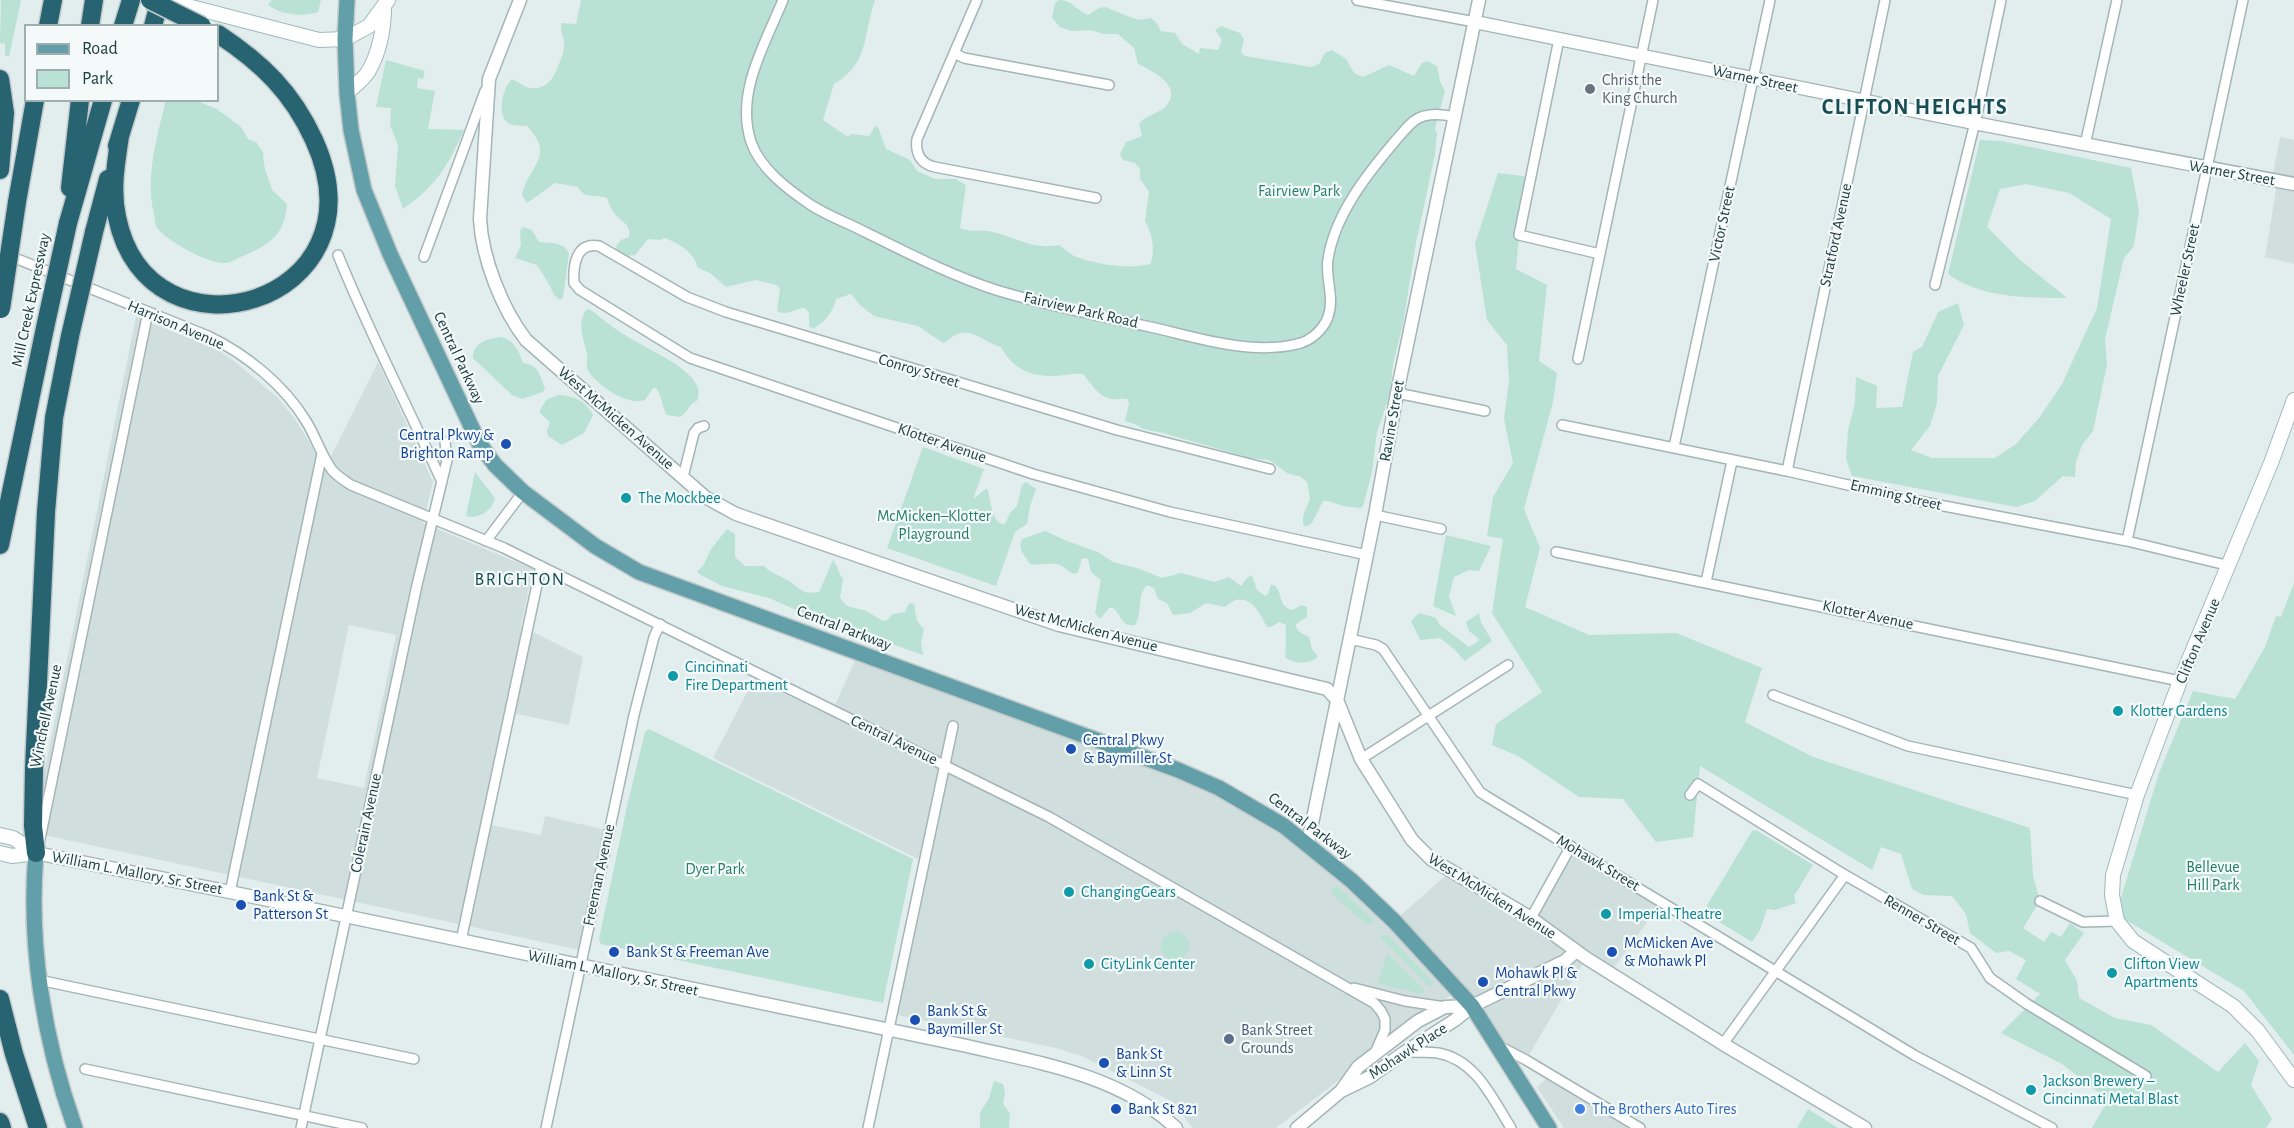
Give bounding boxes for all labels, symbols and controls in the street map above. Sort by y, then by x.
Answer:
legend [24,24,219,102]
text: Road [82,40,118,58]
street label: Warner Street [1710,61,1800,97]
text: Park [82,70,113,88]
place label: Christ the King Church [1602,70,1678,108]
marker: Christ the King Church [1583,82,1597,96]
district label: CLIFTON HEIGHTS [1822,94,2008,120]
street label: Warner Street [2188,156,2276,190]
park label: Fairview Park [1258,181,1340,201]
street label: Stratford Avenue [1816,182,1856,288]
street label: Victor Street [1705,184,1739,264]
street label: Wheeler Street [2166,222,2204,318]
street label: Mill Creek Expressway [7,231,55,369]
street label: Fairview Park Road [1022,288,1140,332]
street label: Harrison Avenue [125,296,227,354]
street label: Central Parkway [429,309,489,407]
street label: Conroy Street [876,350,962,392]
street label: West McMicken Avenue [554,362,678,474]
street label: Ravine Street [1375,379,1409,463]
street label: Klotter Avenue [895,419,989,467]
place label: Central Pkwy & Brighton Ramp [399,425,494,463]
marker: Central Pkwy & Brighton Ramp [499,437,513,451]
street label: Emming Street [1848,475,1944,515]
place label: The Mockbee [638,488,721,508]
marker: The Mockbee [619,491,633,505]
park label: McMicken–Klotter Playground [877,506,991,544]
district label: BRIGHTON [475,569,565,591]
street label: Clifton Avenue [2171,595,2225,687]
street label: Klotter Avenue [1821,596,1915,634]
street label: West McMicken Avenue [1012,600,1160,656]
street label: Central Parkway [794,601,894,655]
place label: Cincinnati Fire Department [685,657,788,695]
street label: Winchell Avenue [26,662,66,770]
marker: Cincinnati Fire Department [666,669,680,683]
place label: Klotter Gardens [2130,701,2227,721]
marker: Klotter Gardens [2111,704,2125,718]
street label: Central Avenue [847,711,941,769]
place label: Central Pkwy & Baymiller St [1083,730,1172,768]
marker: Central Pkwy & Baymiller St [1064,742,1078,756]
street label: Colerain Avenue [346,772,386,874]
street label: Central Parkway [1264,788,1356,864]
street label: Freeman Avenue [579,822,619,928]
street label: Mohawk Street [1553,831,1643,895]
street label: William L. Mallory, Sr. Street [50,847,224,899]
street label: West McMicken Avenue [1424,849,1560,943]
park label: Bellevue Hill Park [2186,857,2240,895]
park label: Dyer Park [685,859,745,879]
place label: ChangingGears [1081,882,1176,902]
marker: ChangingGears [1062,885,1076,899]
place label: Bank St & Patterson St [253,886,328,924]
street label: Renner Street [1880,890,1964,950]
marker: Bank St & Patterson St [234,898,248,912]
place label: Imperial Theatre [1618,904,1722,924]
marker: Imperial Theatre [1599,907,1613,921]
place label: McMicken Ave & Mohawk Pl [1624,933,1713,971]
place label: Bank St & Freeman Ave [626,942,769,962]
marker: Bank St & Freeman Ave [607,945,621,959]
marker: McMicken Ave & Mohawk Pl [1605,945,1619,959]
street label: William L. Mallory, Sr. Street [526,946,700,1000]
place label: CityLink Center [1101,954,1195,974]
place label: Clifton View Apartments [2124,954,2200,992]
marker: CityLink Center [1082,957,1096,971]
place label: Mohawk Pl & Central Pkwy [1495,963,1577,1001]
marker: Clifton View Apartments [2105,966,2119,980]
marker: Mohawk Pl & Central Pkwy [1476,975,1490,989]
place label: Bank St & Baymiller St [927,1001,1002,1039]
marker: Bank St & Baymiller St [908,1013,922,1027]
street label: Mohawk Place [1365,1019,1451,1083]
place label: Bank Street Grounds [1241,1020,1313,1058]
marker: Bank Street Grounds [1222,1032,1236,1046]
place label: Bank St & Linn St [1116,1044,1172,1082]
marker: Bank St & Linn St [1097,1056,1111,1070]
place label: Jackson Brewery – Cincinnati Metal Blast [2043,1071,2179,1109]
marker: Jackson Brewery – Cincinnati Metal Blast [2024,1083,2038,1097]
place label: Bank St 821 [1128,1099,1198,1119]
place label: The Brothers Auto Tires [1592,1099,1737,1119]
marker: Bank St 821 [1109,1102,1123,1116]
marker: The Brothers Auto Tires [1573,1102,1587,1116]

